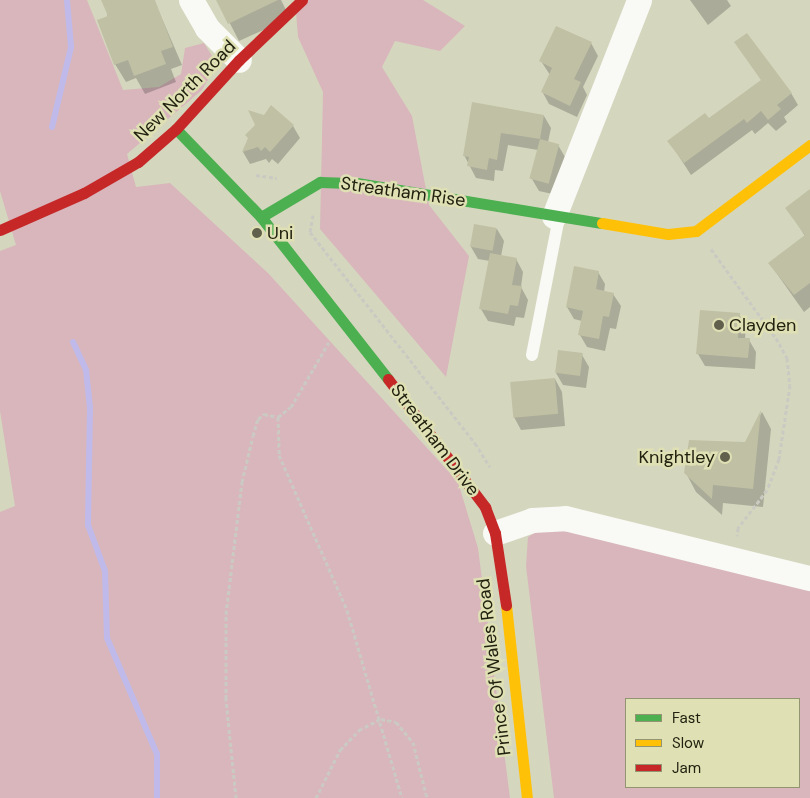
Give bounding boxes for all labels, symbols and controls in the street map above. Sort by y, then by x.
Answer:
street label: New North Road [130,36,240,146]
street label: Streatham Rise [339,173,467,211]
place label: Uni [267,222,293,244]
marker: Uni [251,227,263,239]
place label: Clayden [729,314,796,336]
marker: Clayden [713,319,725,331]
street label: Streatham Drive [386,380,484,500]
place label: Knightley [639,446,715,468]
marker: Knightley [719,451,731,463]
street label: Prince Of Wales Road [472,577,516,757]
legend [625,698,800,788]
text: Fast [672,708,701,728]
text: Slow [672,733,704,753]
text: Jam [672,758,701,778]

